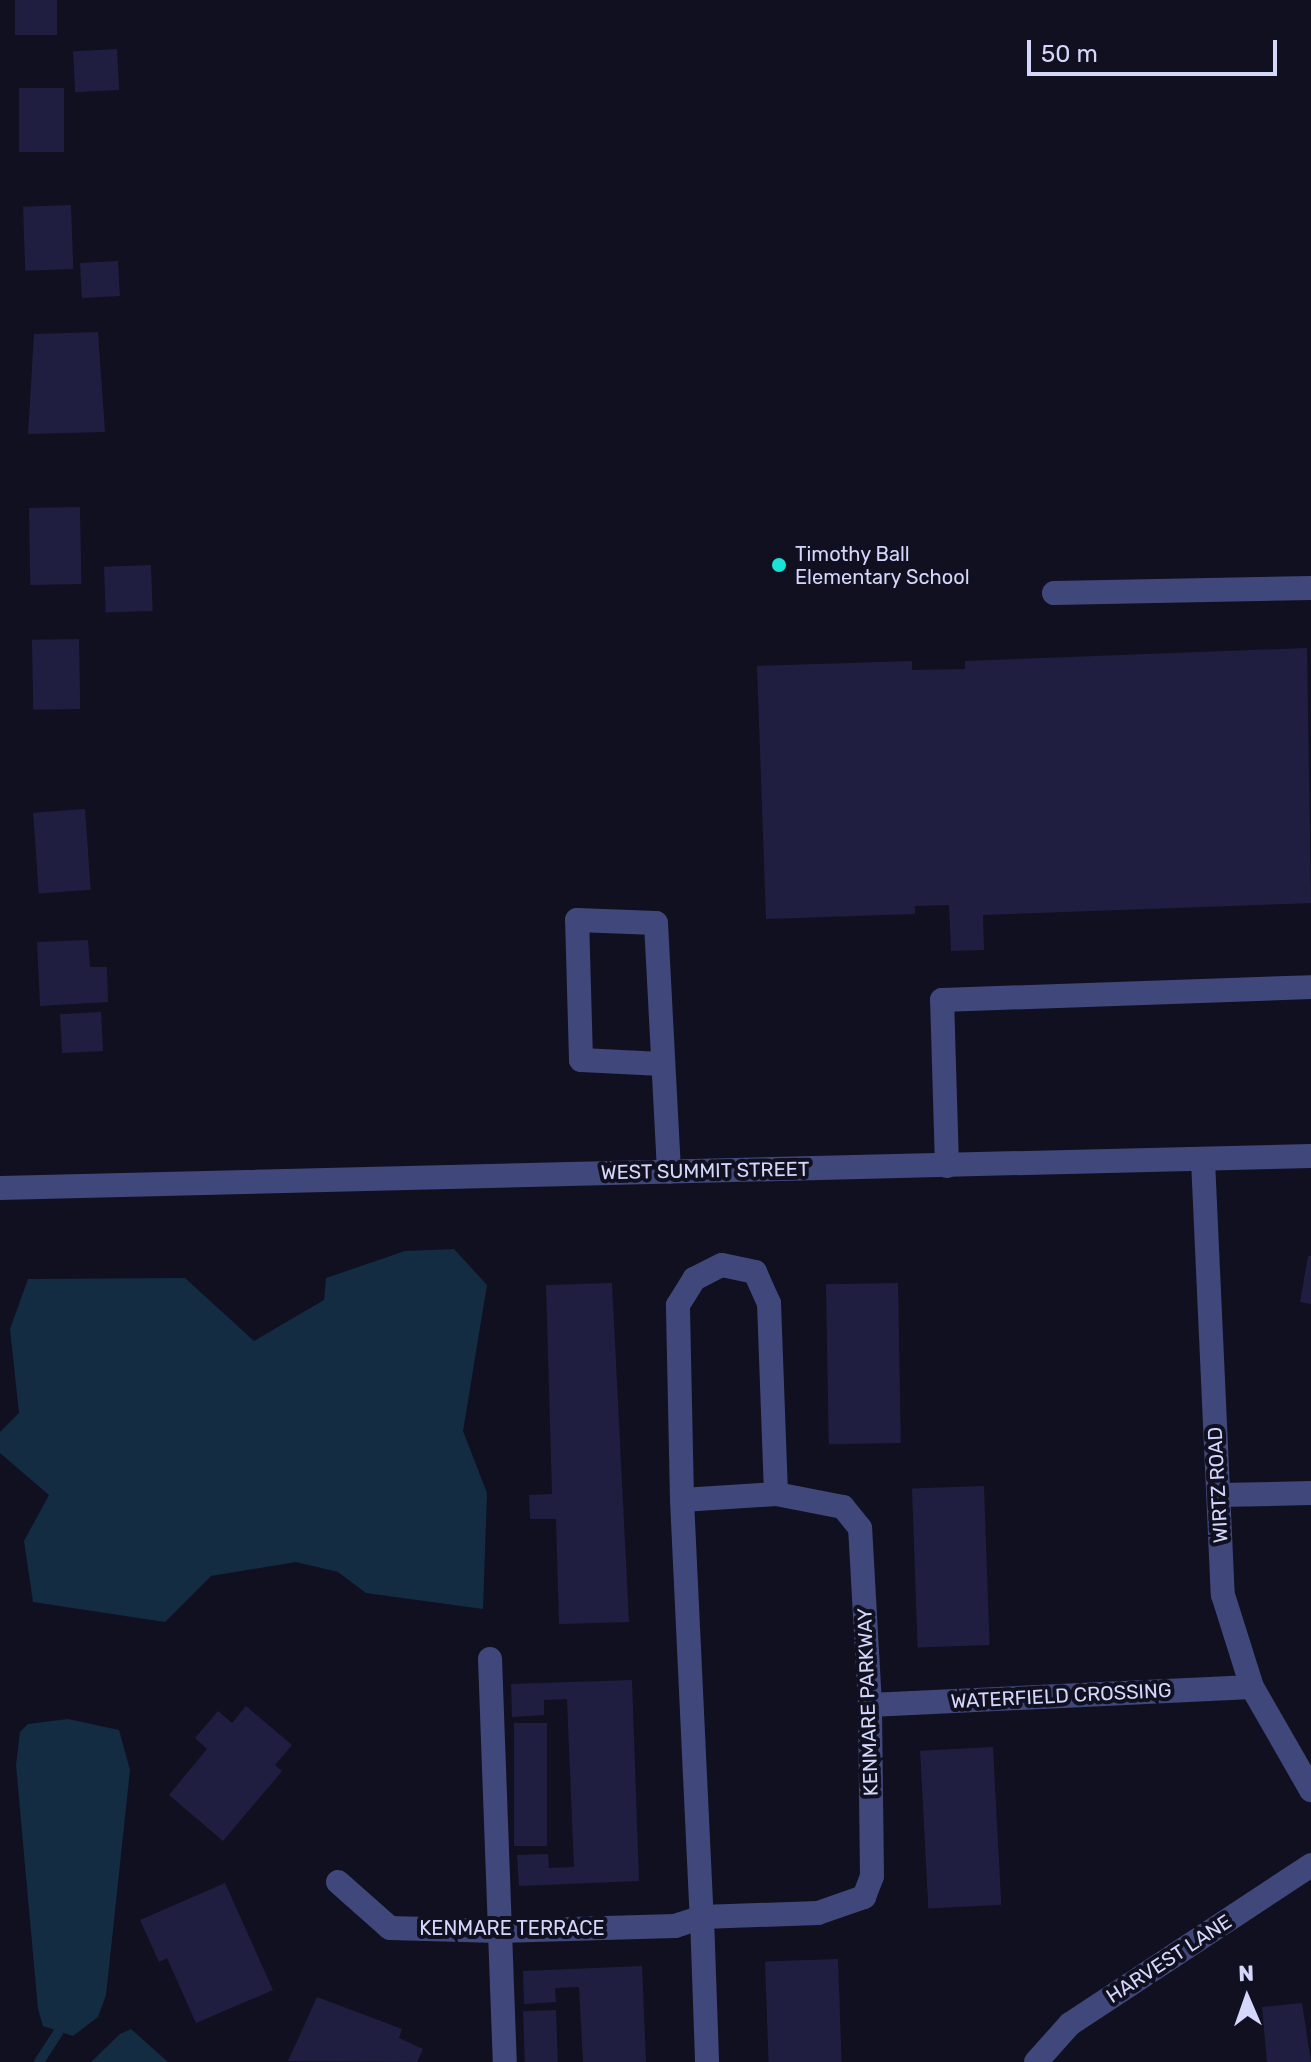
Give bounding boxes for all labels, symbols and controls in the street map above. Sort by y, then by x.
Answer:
scale bar [1031,24,1281,74]
text: 50 m [1041,40,1098,68]
place label: Timothy Ball Elementary School [795,542,970,589]
marker: Timothy Ball Elementary School [770,556,788,574]
street label: WEST SUMMIT STREET [600,1157,810,1185]
street label: WIRTZ ROAD [1203,1426,1233,1544]
street label: KENMARE PARKWAY [853,1607,883,1797]
street label: WATERFIELD CROSSING [950,1678,1172,1714]
street label: HARVEST LANE [1102,1909,1236,2009]
street label: KENMARE TERRACE [419,1916,605,1940]
north arrow [1207,1958,1287,2038]
text: N [1238,1960,1255,1987]

